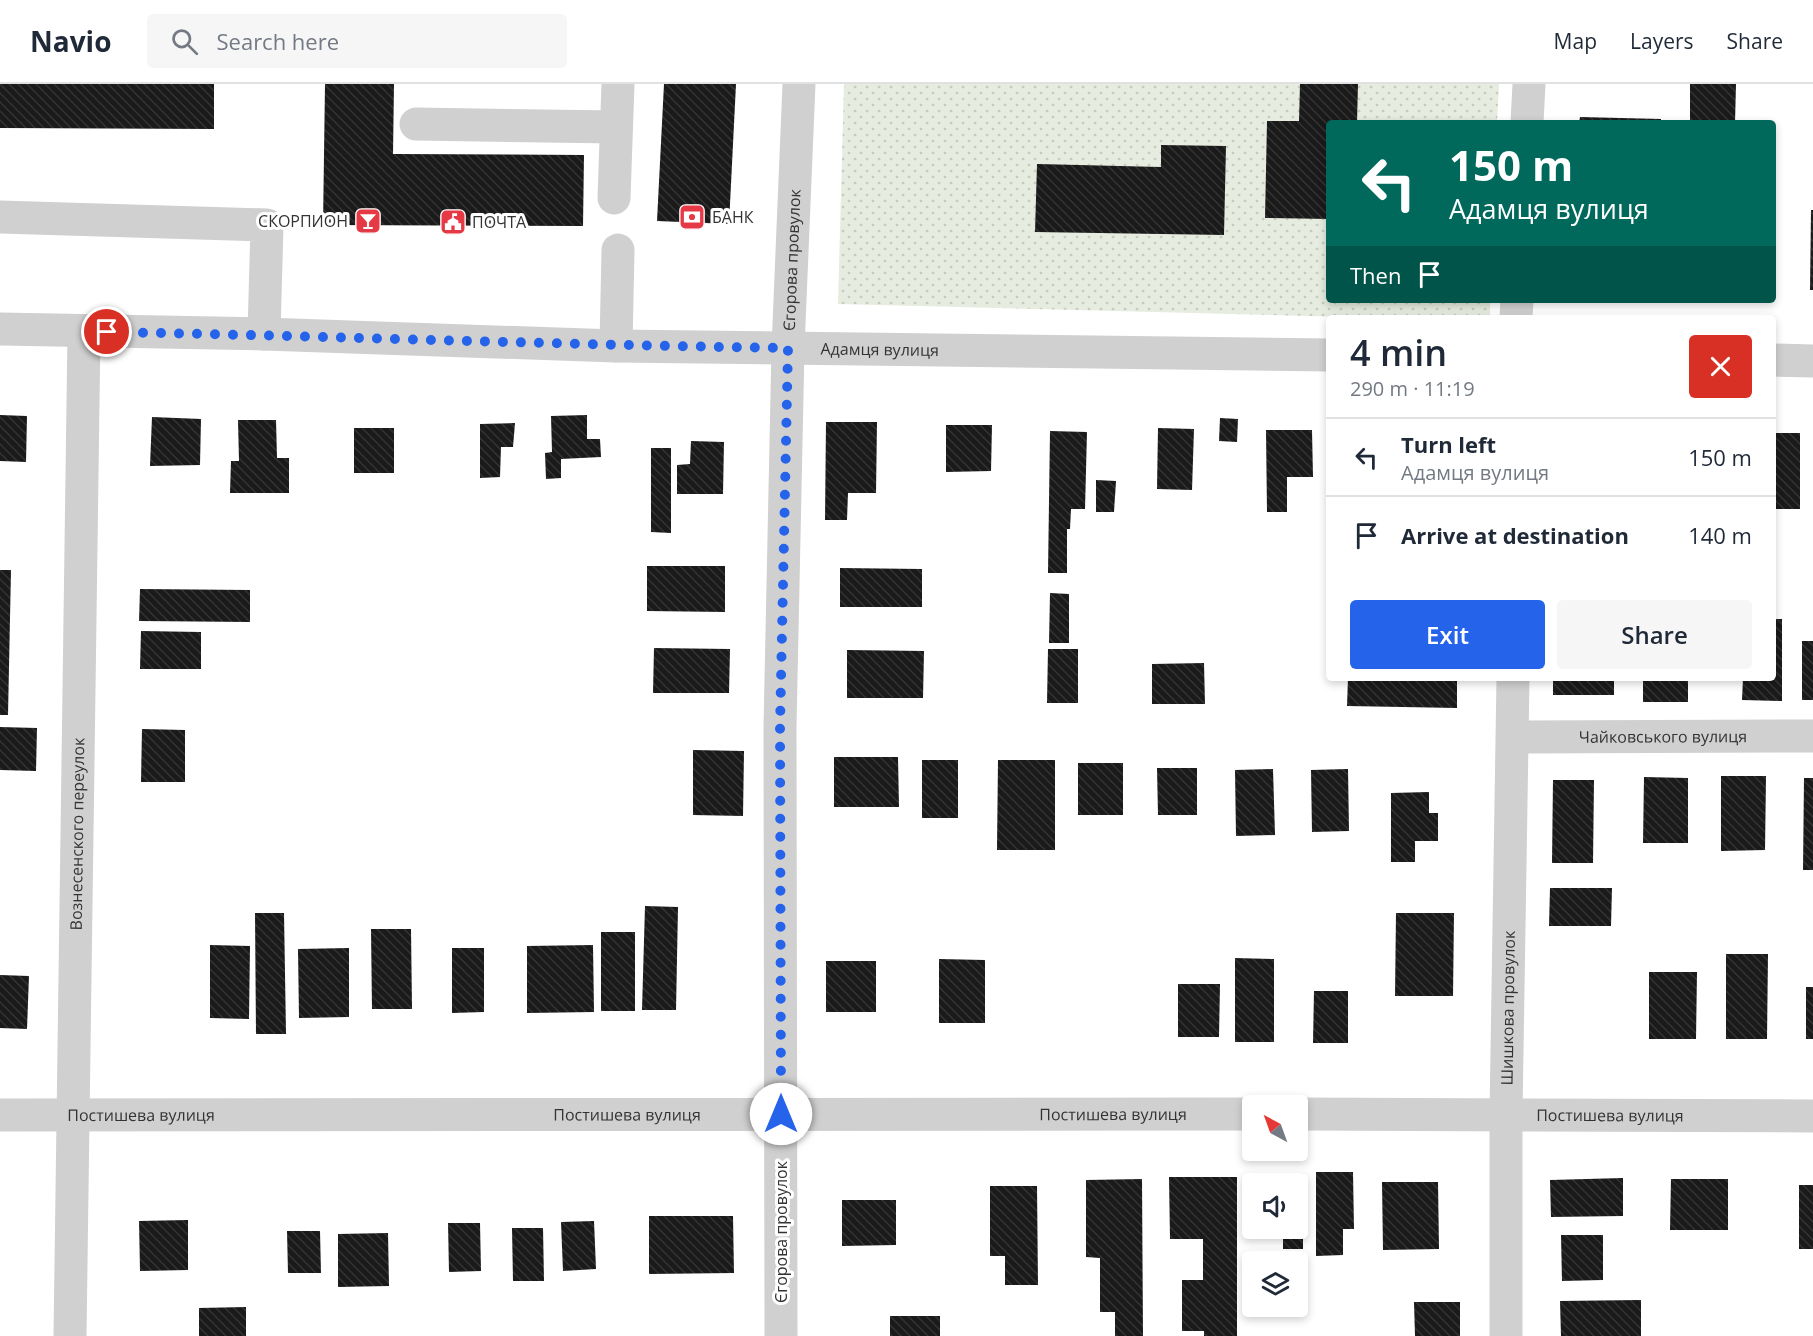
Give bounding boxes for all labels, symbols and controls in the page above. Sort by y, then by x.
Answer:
search box [147,14,567,68]
text: Navio [30,22,111,60]
icon: search [168,25,201,58]
text: Search here [216,26,339,56]
text: Map [1554,27,1597,55]
text: Layers [1630,27,1694,55]
text: Share [1727,27,1783,55]
text: 150 m [1449,136,1573,193]
icon: left [1350,144,1428,222]
street label: Єгорова провулок [778,188,806,332]
text: Адамця вулиця [1449,190,1649,227]
bank icon: БАНК [677,202,707,232]
bar icon: СКОРПИОН [353,206,383,236]
place label: БАНК [712,206,754,228]
public building icon: ПОЧТА [438,207,468,237]
place label: СКОРПИОН [258,210,348,232]
place label: ПОЧТА [472,211,527,233]
icon: arrive [1413,258,1446,291]
text: Then [1350,260,1401,290]
pin [81,306,132,357]
icon: arrive [90,315,123,348]
text: 4 min [1350,328,1447,377]
button: close [1689,335,1752,398]
street label: Адамця вулиця [820,338,939,361]
text: 290 m · 11:19 [1350,375,1475,402]
text: Turn left [1401,429,1496,459]
icon: left [1350,441,1383,474]
text: 150 m [1688,442,1752,472]
text: Адамця вулиця [1401,459,1549,486]
icon: arrive [1350,519,1383,552]
text: Arrive at destination [1401,520,1629,550]
text: 140 m [1688,520,1752,550]
button: Exit [1350,600,1545,669]
button: Share [1557,600,1752,669]
street label: Чайковського вулиця [1579,725,1747,748]
street label: Вознесенского переулок [65,737,89,930]
street label: Шишкова провулок [1495,930,1520,1086]
position arrow [749,1082,813,1146]
north arrow [1242,1095,1308,1161]
map controls [1242,1095,1308,1317]
street label: Постишева вулиця [553,1103,701,1126]
street label: Постишева вулиця [1039,1103,1187,1125]
street label: Постишева вулиця [67,1104,215,1126]
street label: Постишева вулиця [1536,1104,1684,1126]
street label: Єгорова провулок [770,1160,792,1303]
button: sound [1242,1173,1308,1239]
button: layers [1242,1251,1308,1317]

